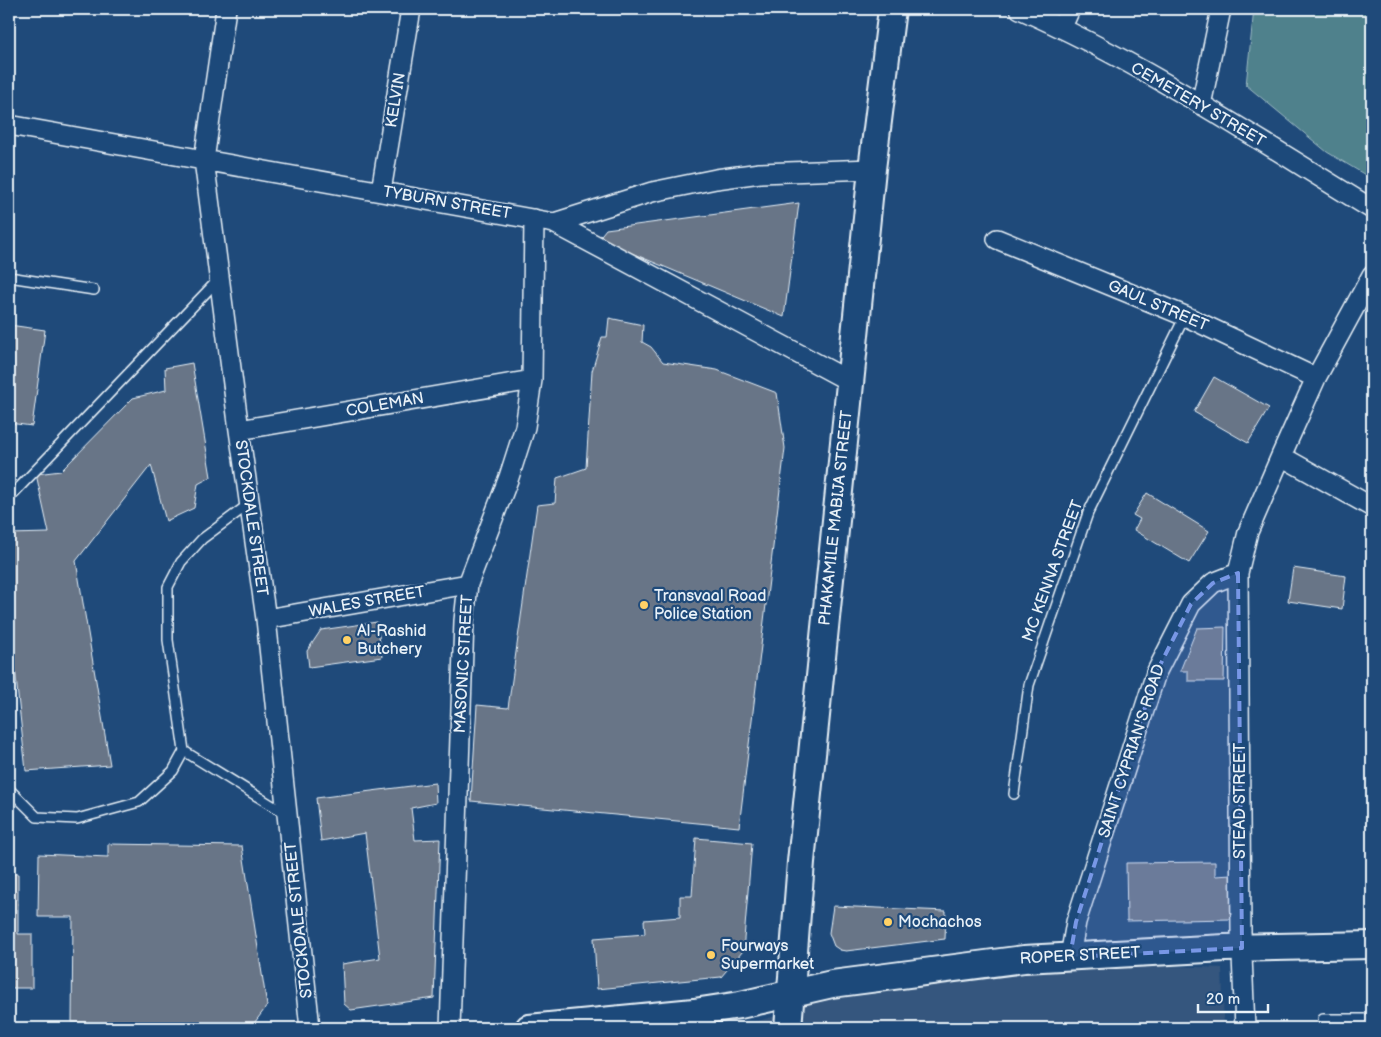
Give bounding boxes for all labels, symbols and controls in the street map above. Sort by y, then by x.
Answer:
street label: CEMETERY STREET [1127,59,1269,151]
street label: KELVIN [382,71,410,129]
street label: TYBURN STREET [381,182,513,224]
street label: GAUL STREET [1105,276,1211,336]
street label: COLEMAN [344,389,426,421]
street label: PHAKAMILE MABIJA STREET [815,409,857,627]
street label: STOCKDALE STREET [231,439,271,598]
street label: MC KENNA STREET [1019,497,1088,644]
street label: WALES STREET [307,582,427,622]
place label: Transvaal Road Police Station [654,587,766,624]
street label: MASONIC STREET [451,594,477,734]
marker: Transvaal Road Police Station [638,599,650,611]
place label: Al-Rashid Butchery [357,622,426,659]
marker: Al-Rashid Butchery [341,634,353,646]
street label: SAINT CYPRIAN'S ROAD [1095,662,1169,840]
street label: STEAD STREET [1231,743,1250,859]
street label: STOCKDALE STREET [281,840,317,999]
place label: Mochachos [898,913,982,932]
marker: Mochachos [882,916,894,928]
place label: Fourways Supermarket [721,937,814,974]
street label: ROPER STREET [1019,943,1141,969]
marker: Fourways Supermarket [705,949,717,961]
scale bar [1198,982,1268,1014]
text: 20 m [1206,990,1240,1009]

